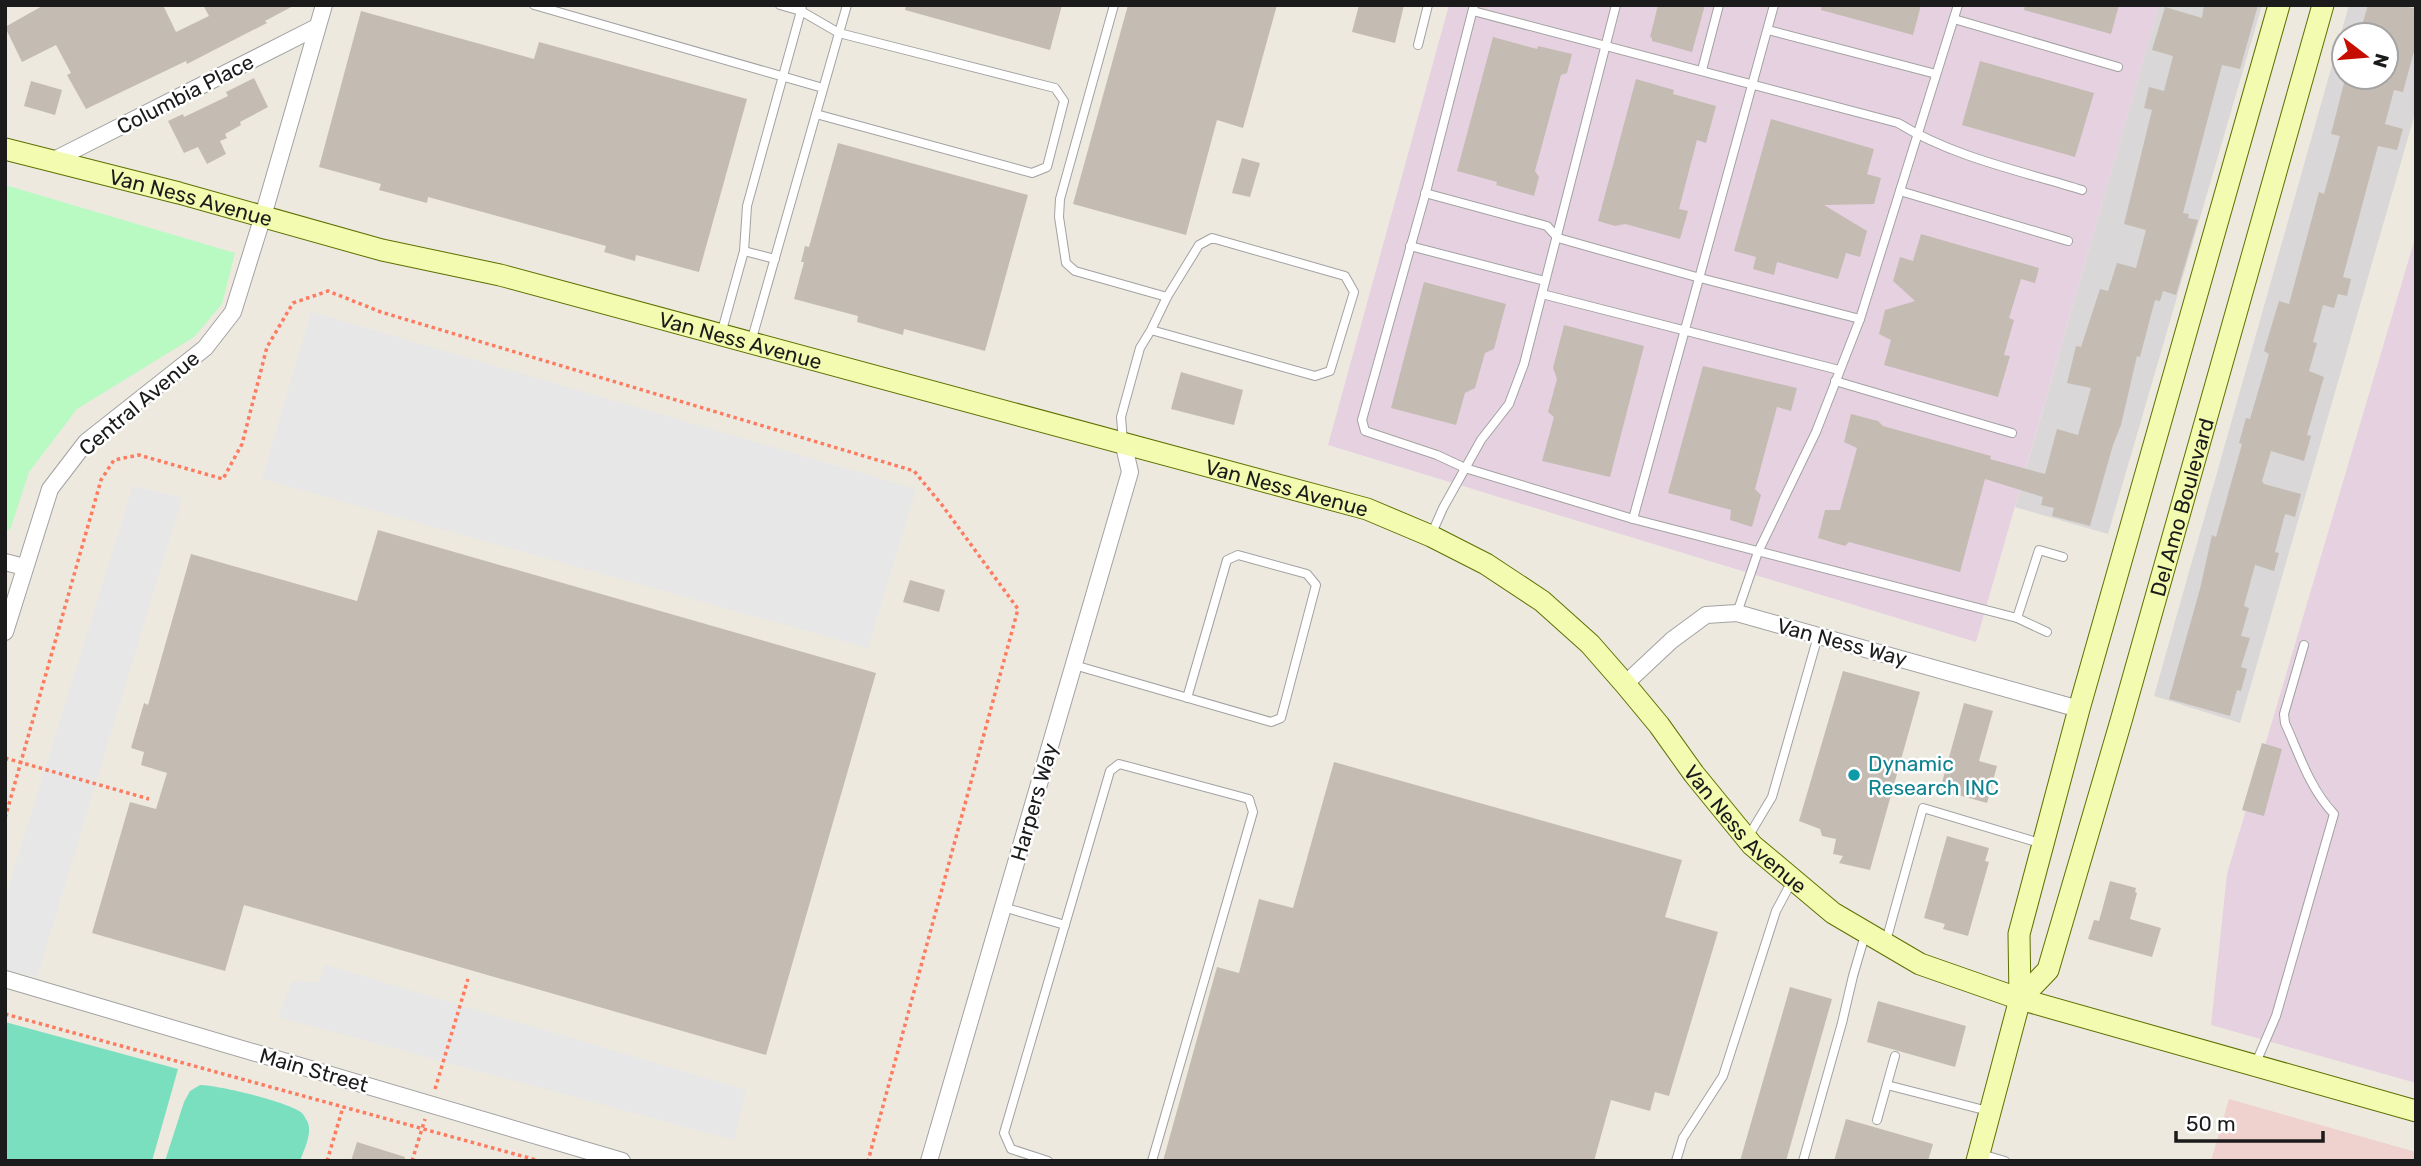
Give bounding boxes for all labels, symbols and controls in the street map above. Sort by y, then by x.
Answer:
north arrow [2330,21,2400,91]
street label: Columbia Place [112,49,258,139]
text: N [2368,51,2394,70]
street label: Van Ness Avenue [107,163,275,231]
street label: Van Ness Avenue [656,306,825,374]
street label: Central Avenue [74,345,204,461]
street label: Del Amo Boulevard [2144,415,2218,599]
street label: Van Ness Avenue [1203,453,1371,521]
street label: Van Ness Way [1774,613,1910,672]
street label: Harpers Way [1005,740,1063,864]
place label: Dynamic Research INC [1868,751,1999,800]
street label: Van Ness Avenue [1679,760,1812,898]
marker: Dynamic Research INC [1846,767,1862,783]
street label: Main Street [257,1043,371,1097]
scale bar [2176,1100,2323,1144]
text: 50 m [2186,1111,2236,1136]

